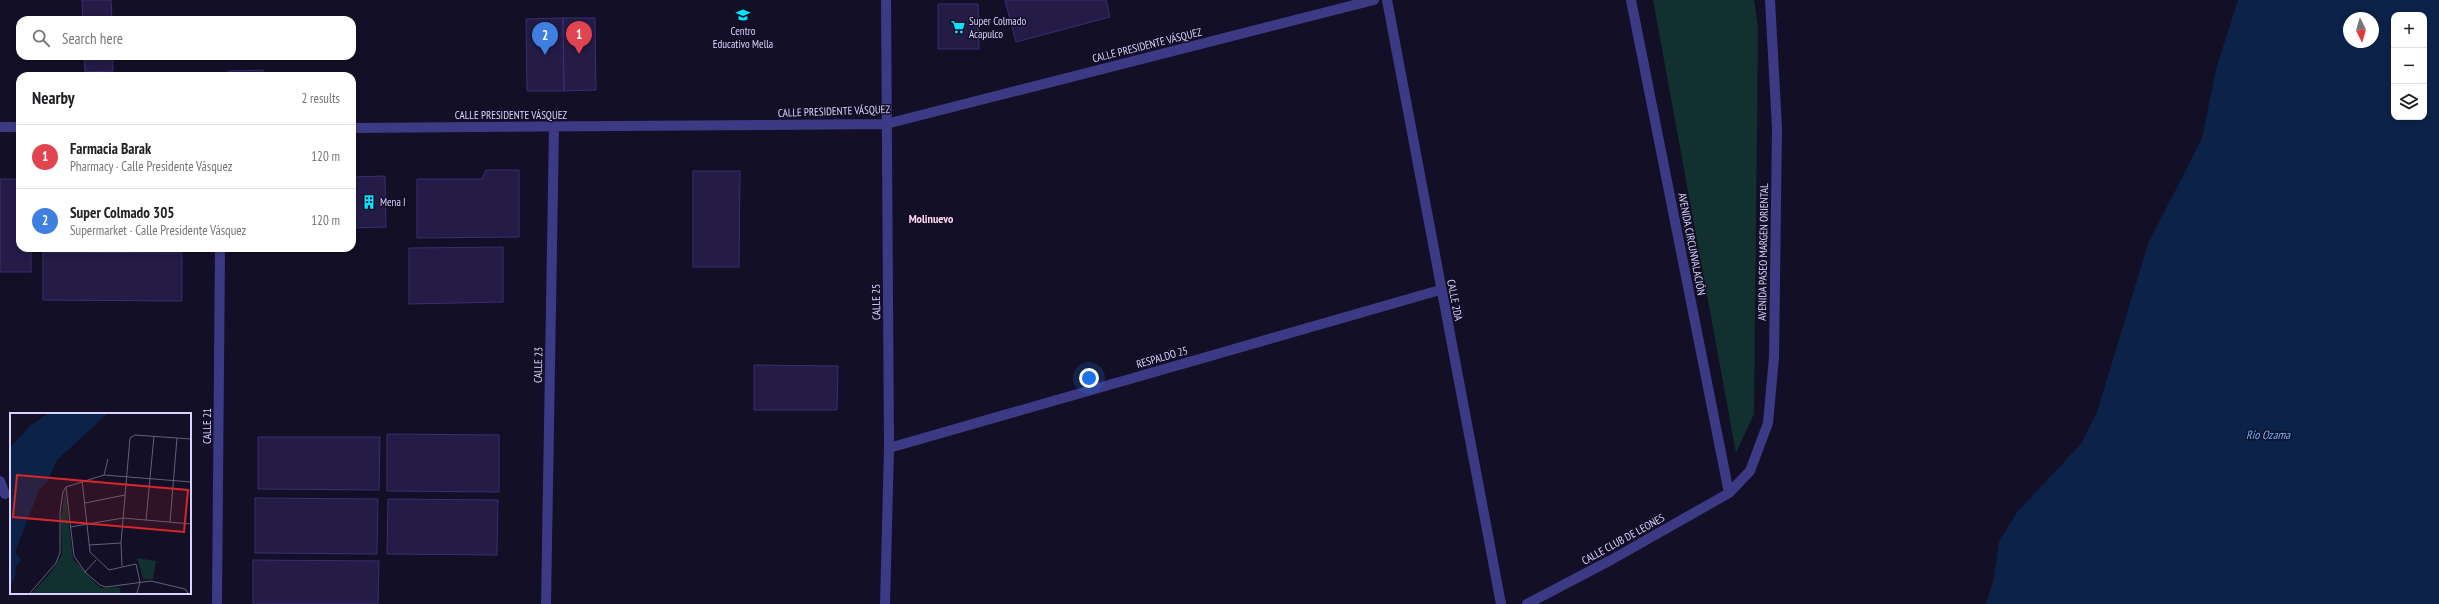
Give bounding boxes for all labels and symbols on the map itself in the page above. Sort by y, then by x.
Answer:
school or university icon: Centro Educativo Mella [735,7,751,23]
north arrow [2343,12,2379,48]
place label: Super Colmado Acapulco [969,14,1027,41]
supermarket icon: Super Colmado Acapulco [950,19,966,35]
pin: 1 [566,21,592,54]
pin: 2 [532,22,558,55]
place label: Centro Educativo Mella [713,24,773,51]
street label: CALLE PRESIDENTE VÁSQUEZ [1091,25,1203,65]
street label: CALLE PRESIDENTE VÁSQUEZ [778,102,891,120]
street label: CALLE PRESIDENTE VÁSQUEZ [455,108,567,122]
street label: AVENIDA PASEO MARGEN ORIENTAL [1755,183,1771,321]
street label: AVENIDA CIRCUNVALACIÓN [1675,192,1709,296]
building icon: Mena I [361,194,377,210]
place label: Mena I [380,195,406,209]
district label: Molinuevo [909,211,954,226]
street label: CALLE 2DA [1444,278,1466,323]
street label: CALLE 25 [869,284,883,320]
street label: RESPALDO 25 [1135,343,1189,371]
street label: CALLE 23 [531,347,545,383]
your location [1079,368,1099,388]
street label: CALLE 21 [200,408,214,444]
inset map [10,413,191,594]
water label: Río Ozama [2246,427,2291,442]
street label: CALLE CLUB DE LEONES [1579,510,1667,568]

